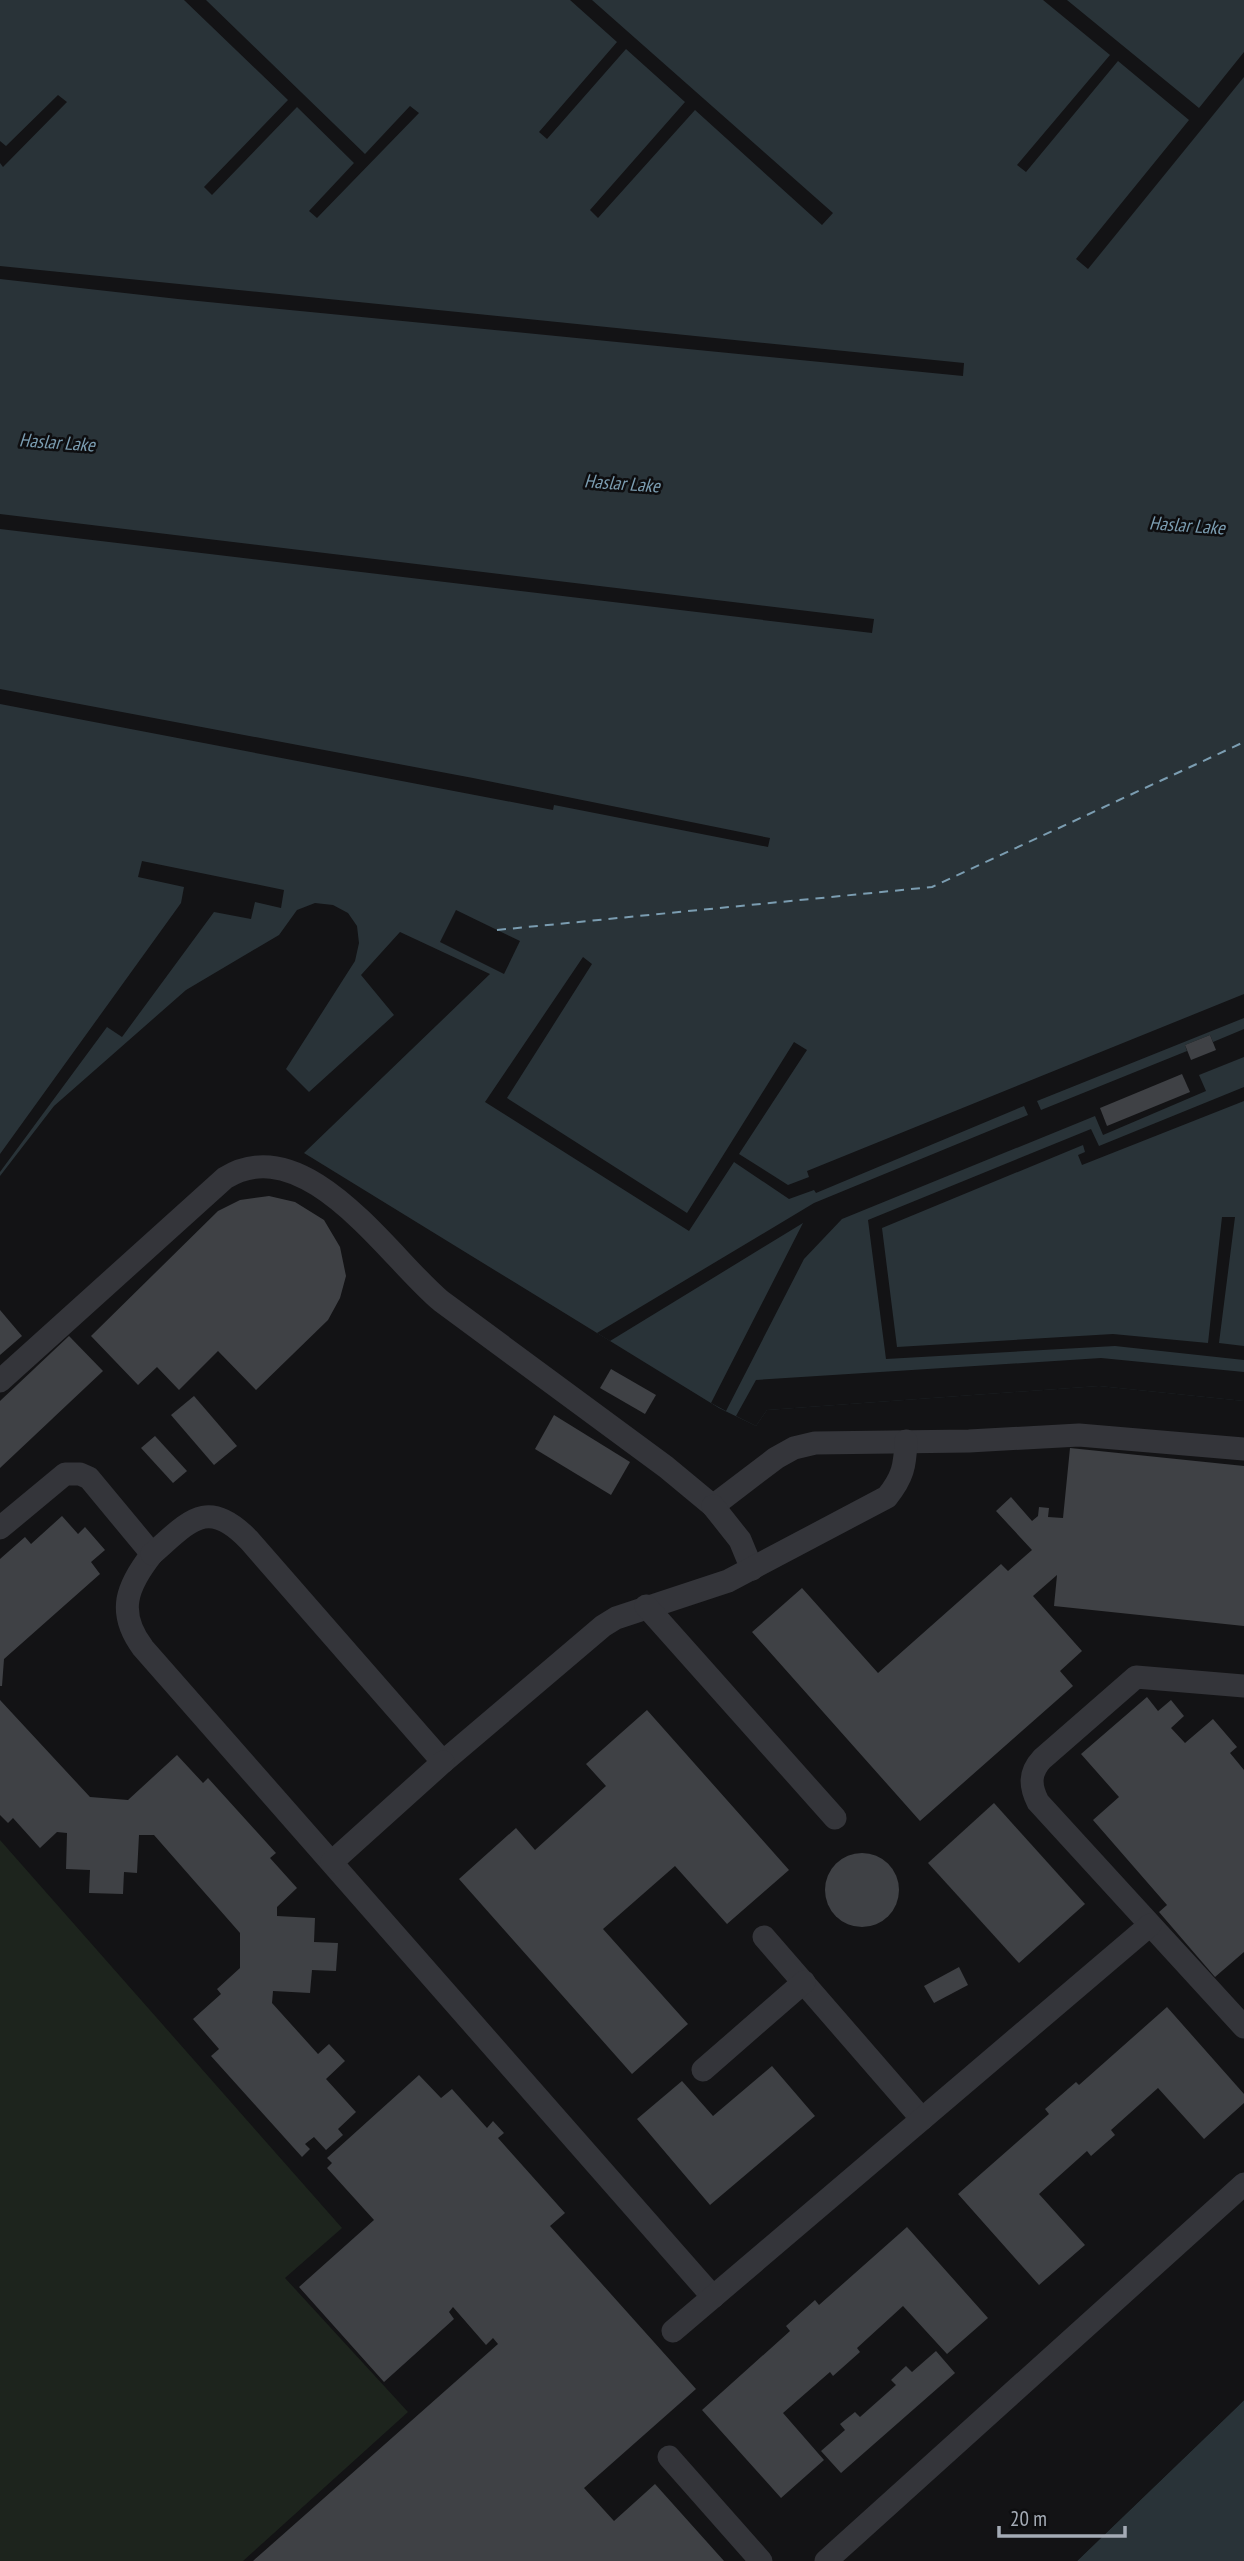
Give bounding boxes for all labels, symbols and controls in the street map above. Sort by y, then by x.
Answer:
water label: Haslar Lake [18,427,97,457]
water label: Haslar Lake [583,468,662,498]
water label: Haslar Lake [1148,510,1227,540]
scale bar [999,2494,1125,2538]
text: 20 m [1010,2505,1047,2532]

